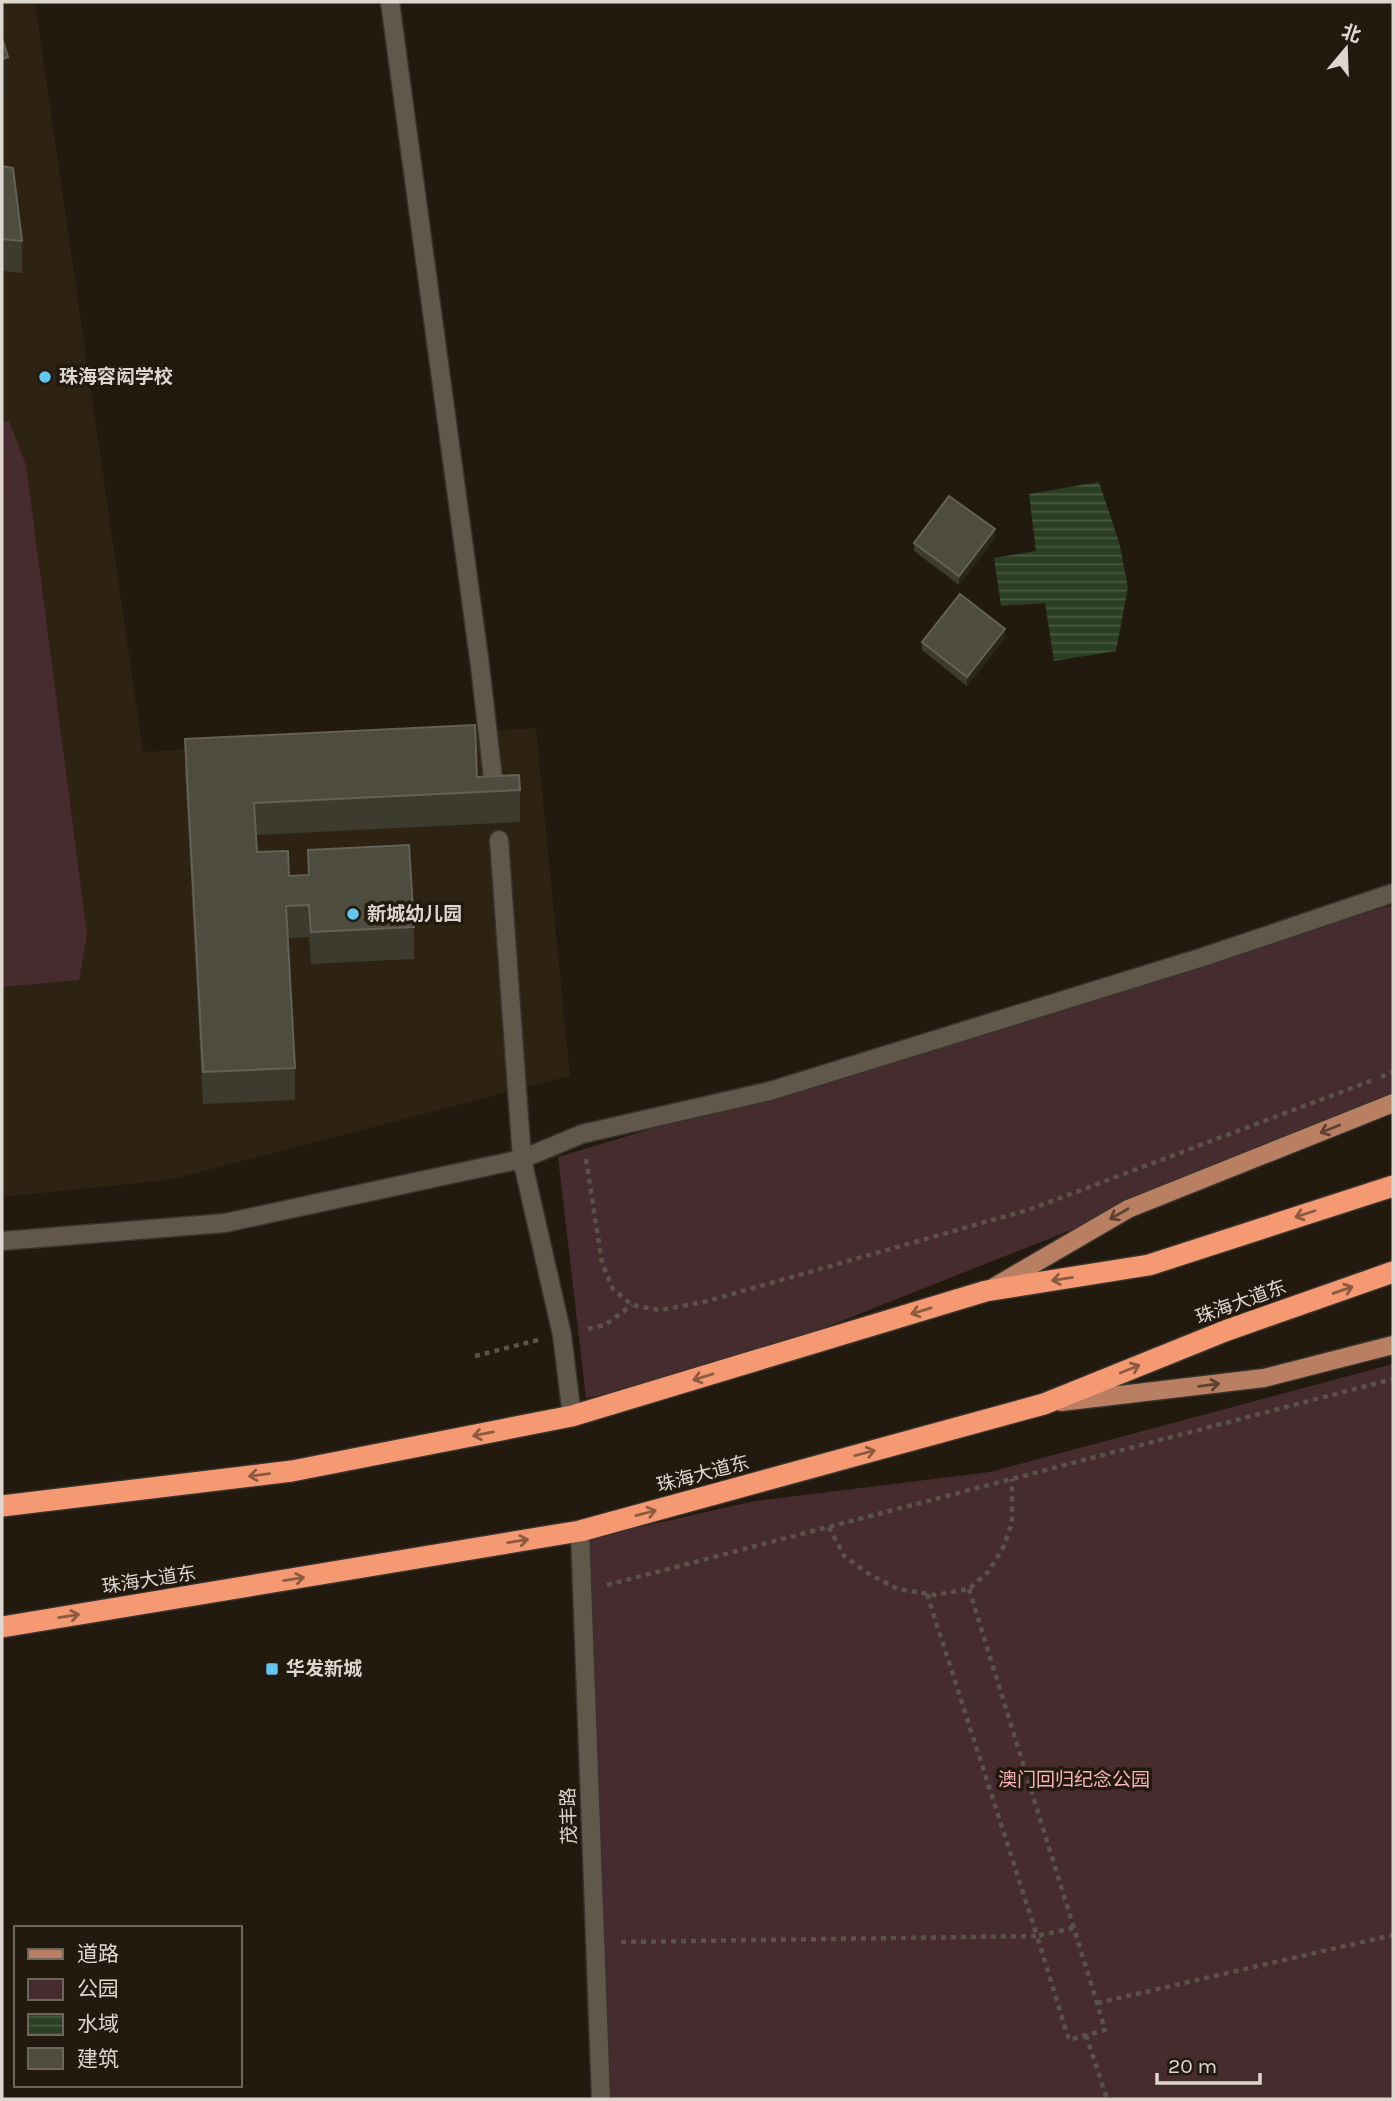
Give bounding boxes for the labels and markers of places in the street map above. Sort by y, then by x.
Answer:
place label: 珠海容闳学校 [59,366,173,388]
marker: 珠海容闳学校 [37,369,53,385]
place label: 新城幼儿园 [367,903,462,925]
marker: 新城幼儿园 [345,906,361,922]
place label: 华发新城 [286,1658,362,1680]
marker: 华发新城 [264,1661,280,1677]

